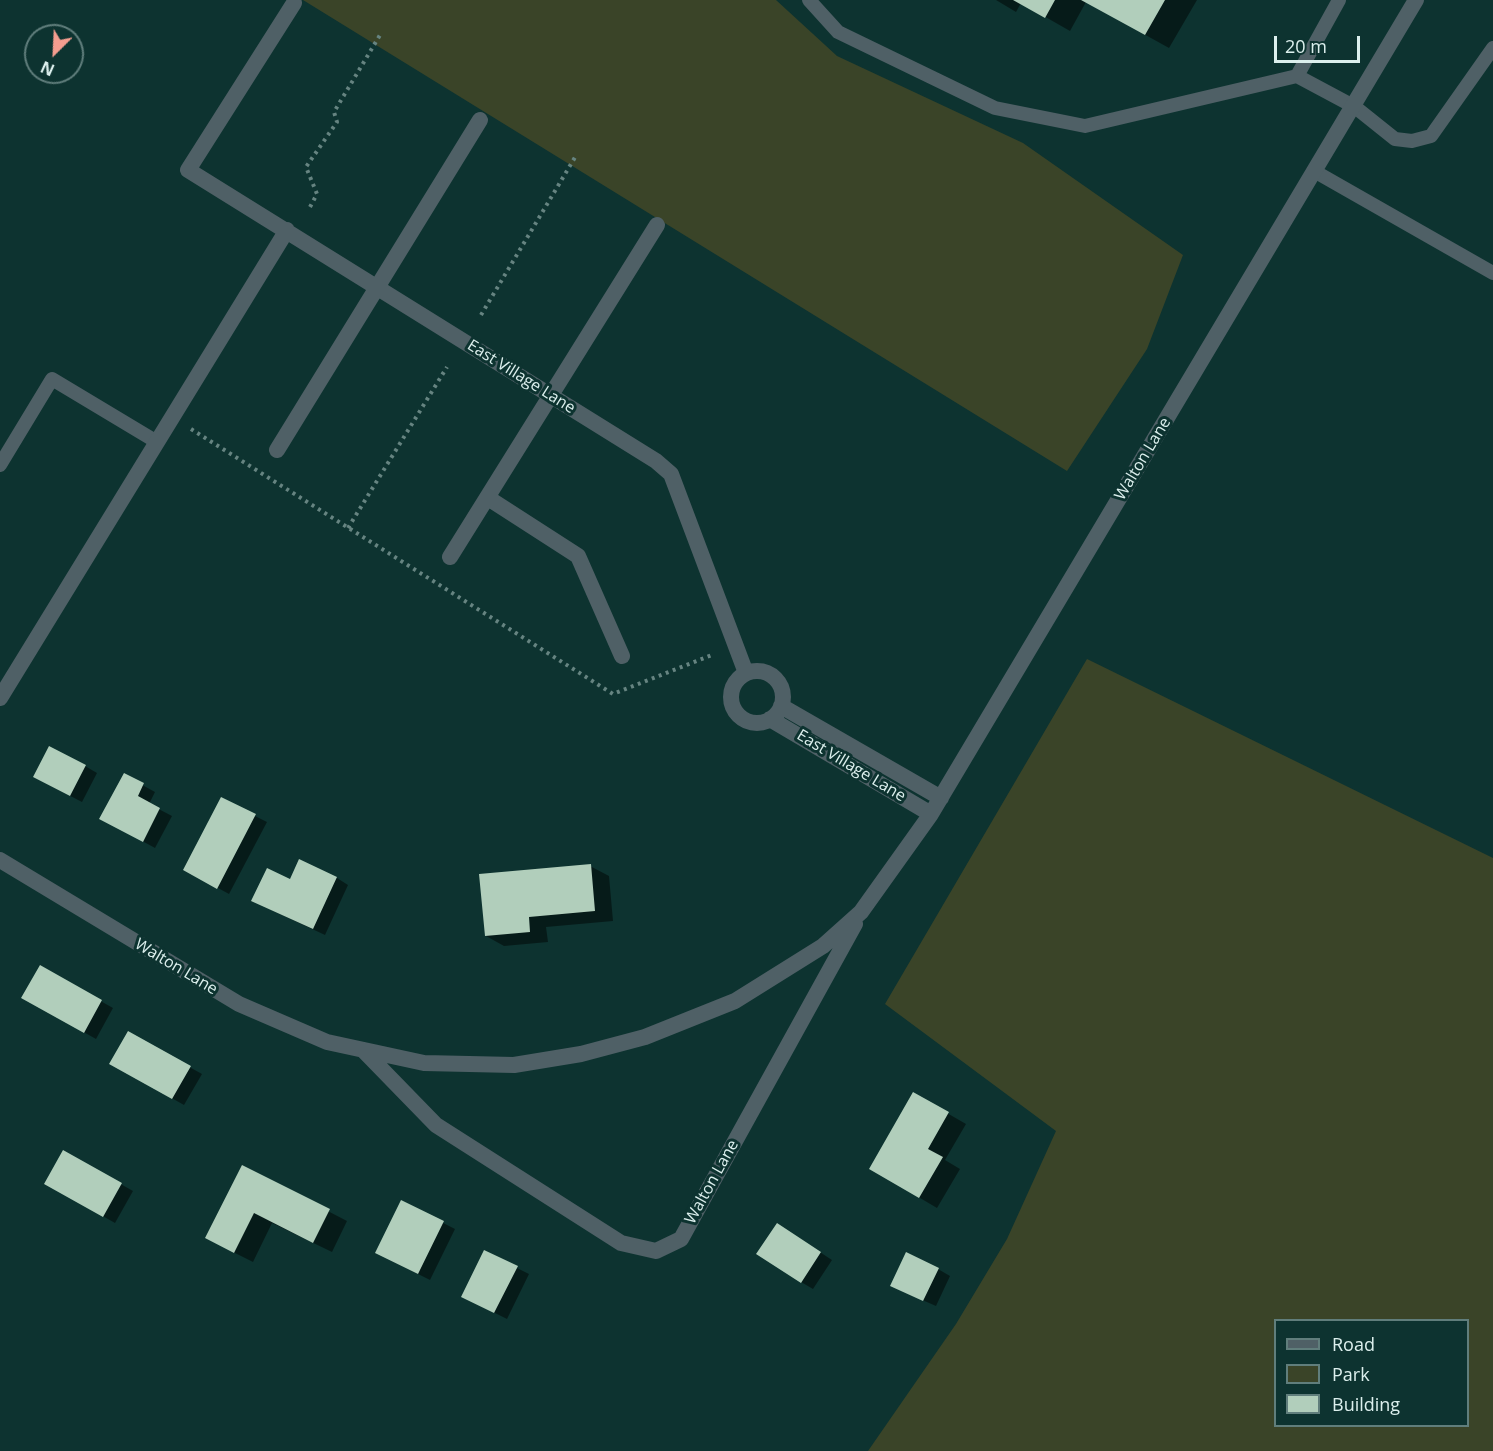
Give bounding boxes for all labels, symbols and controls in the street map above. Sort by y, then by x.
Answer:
north arrow [24,24,84,84]
scale bar [1277,24,1362,62]
text: 20 m [1285,34,1327,58]
text: N [37,56,58,81]
street label: East Village Lane [463,336,579,418]
street label: Walton Lane [1111,414,1175,504]
street label: East Village Lane [793,726,909,806]
street label: Walton Lane [131,935,221,999]
street label: Walton Lane [681,1137,743,1227]
legend [1274,1319,1469,1427]
text: Road [1332,1332,1375,1356]
text: Park [1332,1362,1370,1386]
text: Building [1332,1392,1400,1416]

